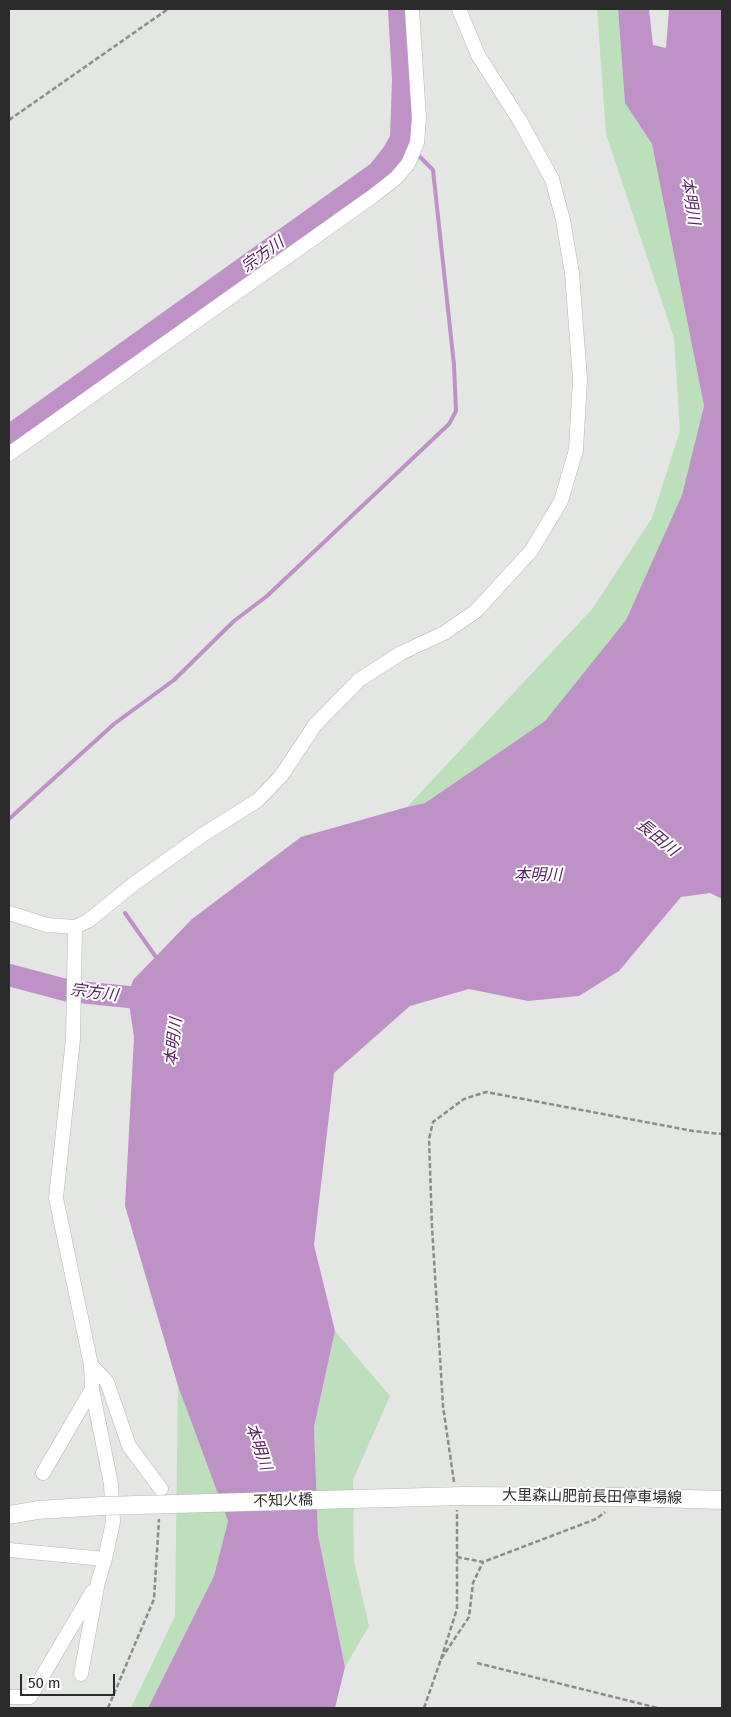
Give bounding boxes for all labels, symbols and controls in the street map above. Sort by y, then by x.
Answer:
water label: 本明川 [677,176,703,226]
water label: 宗方川 [238,233,288,277]
water label: 長田川 [632,815,682,861]
water label: 本明川 [514,866,562,886]
water label: 宗方川 [69,981,119,1005]
water label: 本明川 [162,1017,186,1067]
water label: 本明川 [241,1421,275,1473]
street label: 大里森山肥前長田停車場線 [502,1486,682,1508]
street label: 不知火橋 [253,1491,313,1511]
scale bar [22,1664,118,1696]
text: 50 m [28,1674,61,1692]

